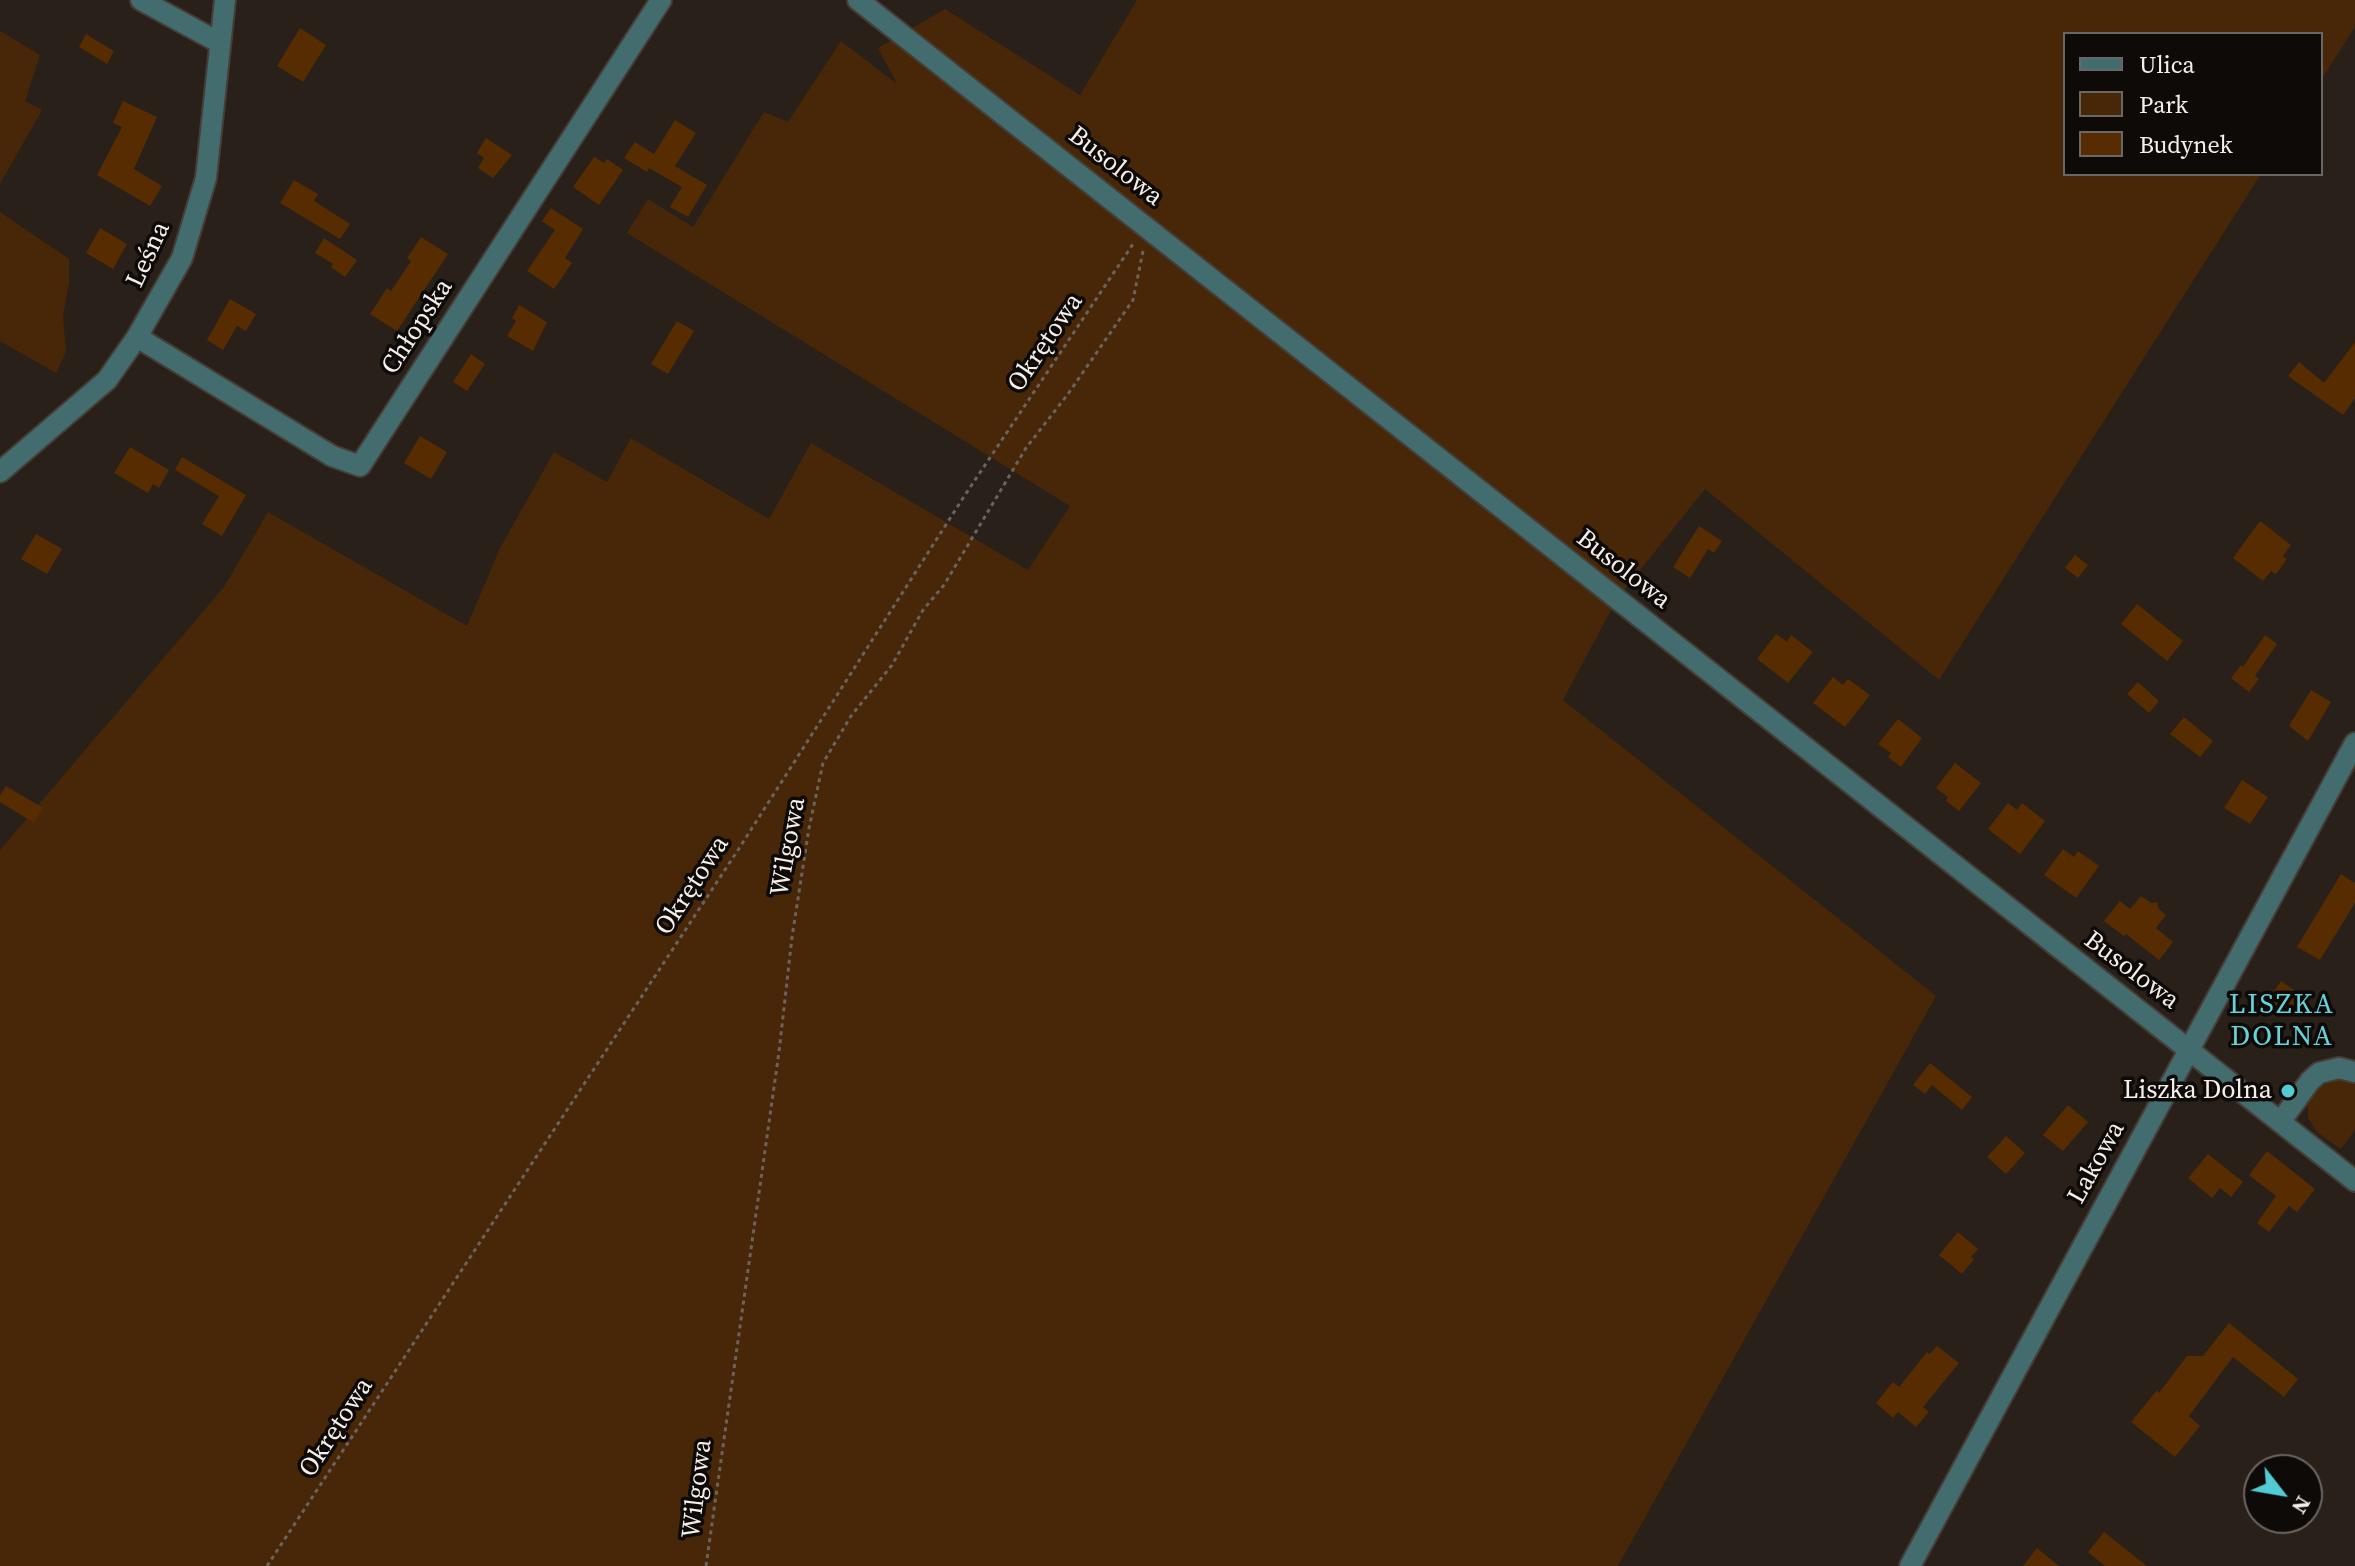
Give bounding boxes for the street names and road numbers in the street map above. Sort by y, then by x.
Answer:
street label: Busolowa [1062,121,1168,213]
street label: Leśna [120,217,178,293]
street label: Chłopska [376,273,460,381]
street label: Okrętowa [1002,288,1090,398]
street label: Busolowa [1570,524,1676,616]
street label: Wilgowa [765,795,813,899]
street label: Okrętowa [649,831,737,941]
street label: Busolowa [2077,925,2185,1017]
street label: Lakowa [2062,1116,2132,1210]
street label: Okrętowa [293,1373,381,1483]
street label: Wilgowa [676,1438,720,1540]

